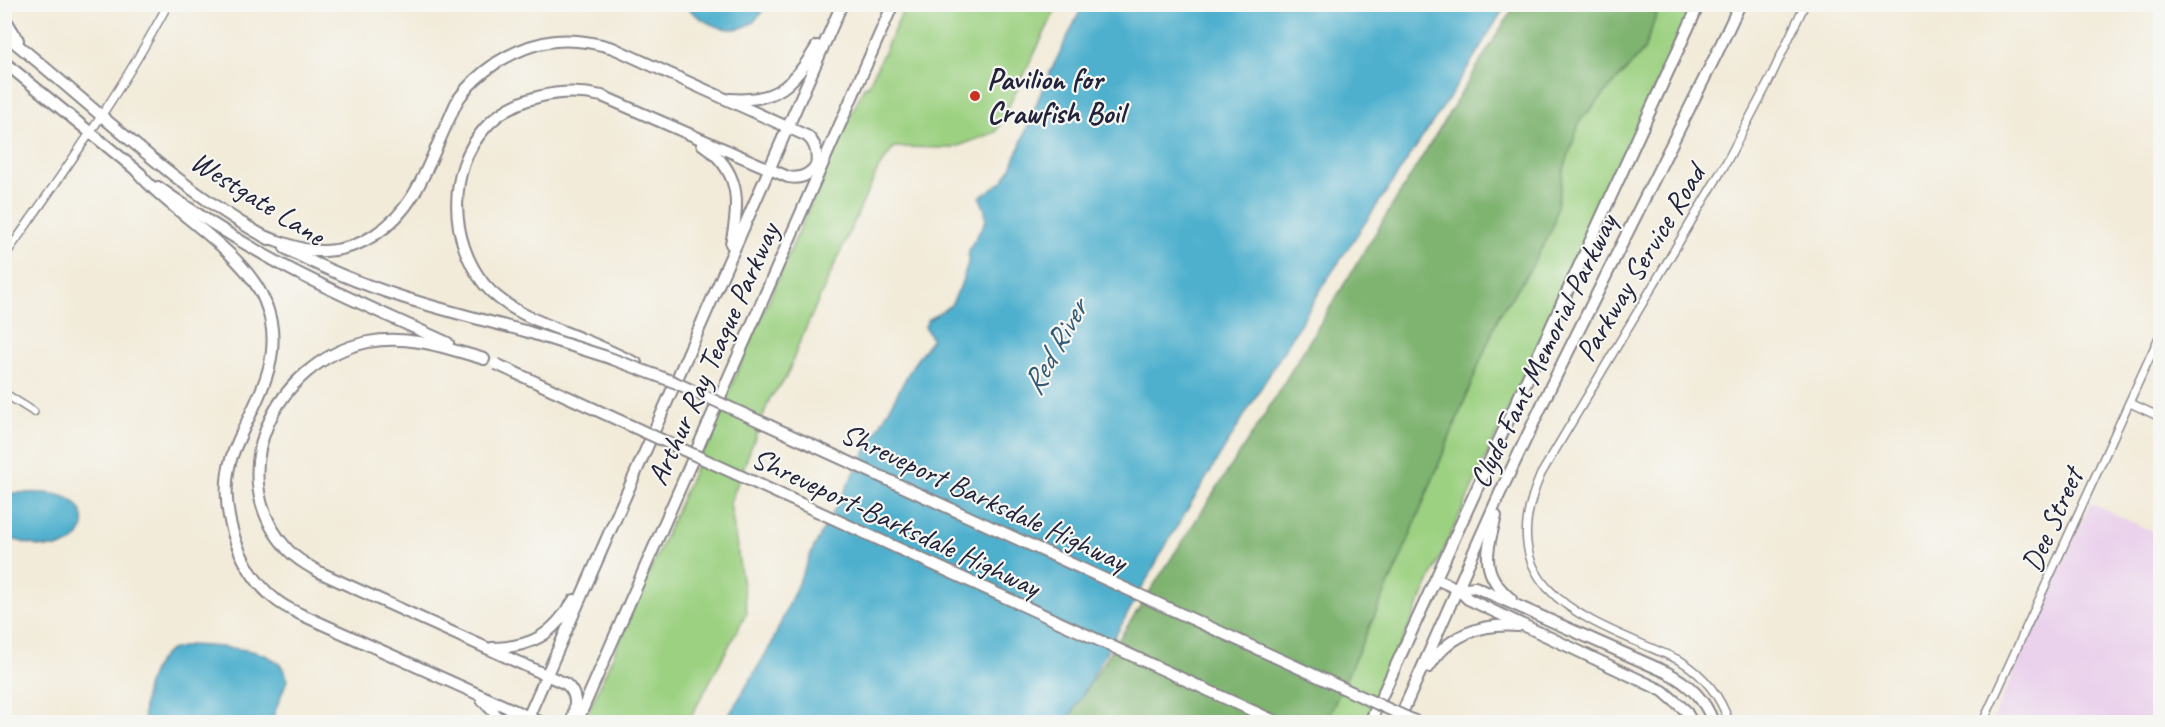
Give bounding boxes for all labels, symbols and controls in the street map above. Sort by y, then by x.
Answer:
place label: Pavilion for Crawfish Boil [987,60,1130,132]
marker: Pavilion for Crawfish Boil [968,89,982,103]
street label: Westgate Lane [184,142,334,255]
street label: Parkway Service Road [1566,154,1716,368]
street label: Clyde Fant Memorial Parkway [1460,206,1627,494]
street label: Arthur Ray Teague Parkway [638,215,789,491]
water label: Red River [1012,288,1100,402]
street label: Shreveport Barksdale Highway [835,414,1135,581]
street label: Shreveport-Barksdale Highway [746,439,1049,607]
street label: Dee Street [2012,459,2093,578]

